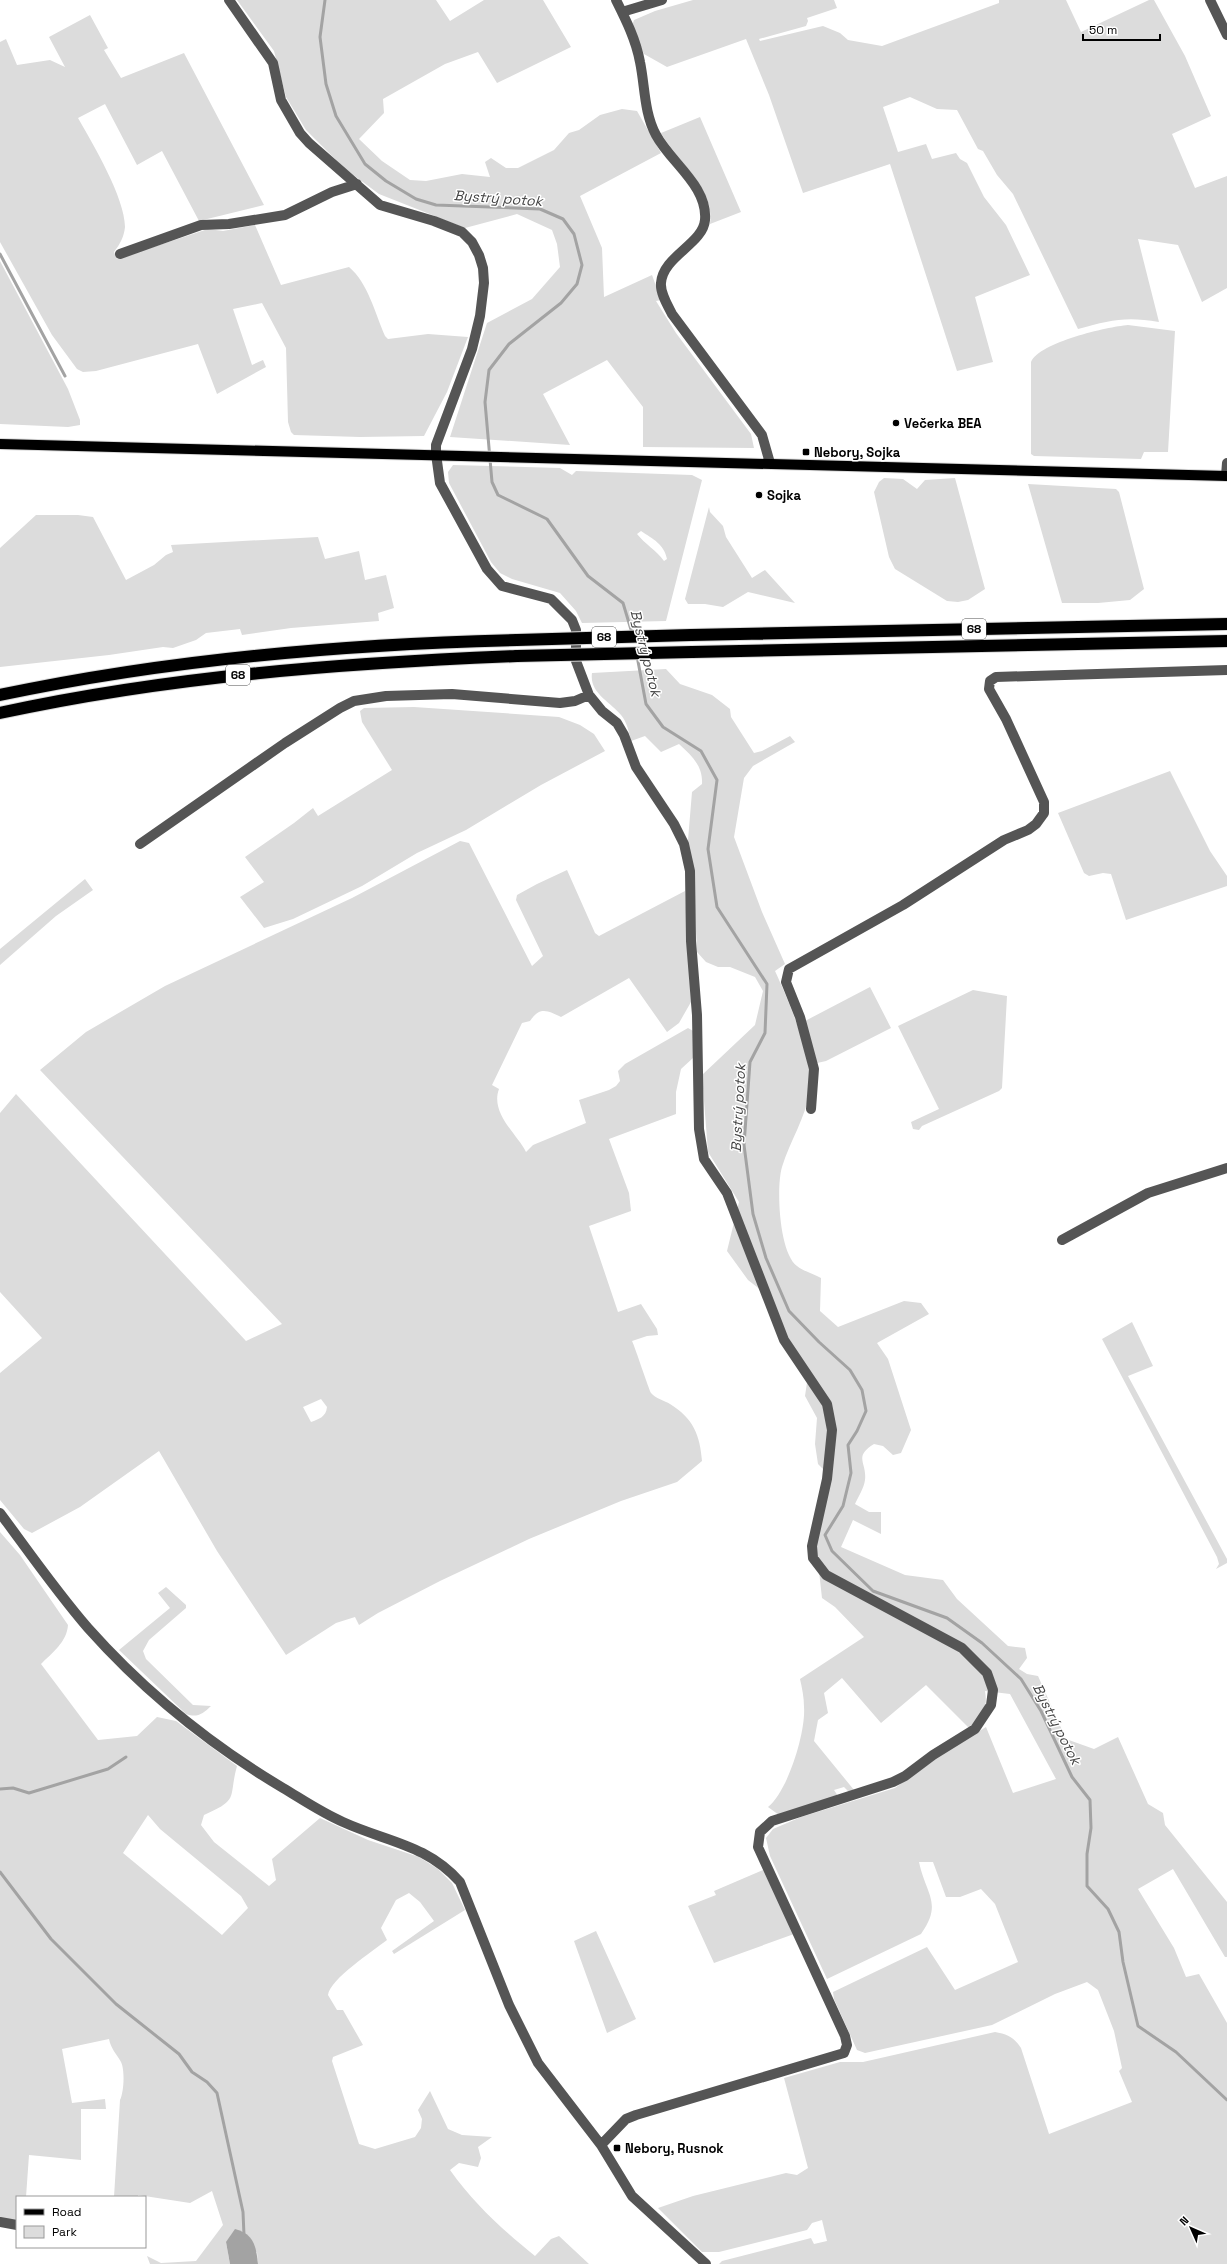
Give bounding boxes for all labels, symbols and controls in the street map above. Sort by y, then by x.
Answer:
scale bar [1083,16,1160,42]
text: 50 m [1089,22,1117,38]
water label: Bystrý potok [453,186,544,210]
place label: Večerka BEA [904,415,982,432]
marker: Večerka BEA [891,418,901,428]
place label: Nebory, Sojka [814,444,901,461]
marker: Nebory, Sojka [801,447,811,457]
place label: Sojka [767,487,802,504]
marker: Sojka [754,490,764,500]
water label: Bystrý potok [627,608,666,700]
road number: 68 [962,619,986,639]
road number: 68 [592,627,616,647]
road number: 68 [226,665,250,685]
water label: Bystrý potok [727,1062,749,1153]
water label: Bystrý potok [1029,1680,1086,1769]
place label: Nebory, Rusnok [625,2140,724,2157]
marker: Nebory, Rusnok [612,2143,622,2153]
legend [16,2196,146,2248]
text: Road [52,2204,81,2220]
north arrow [1171,2208,1211,2248]
text: N [1176,2213,1191,2228]
text: Park [52,2224,77,2240]

